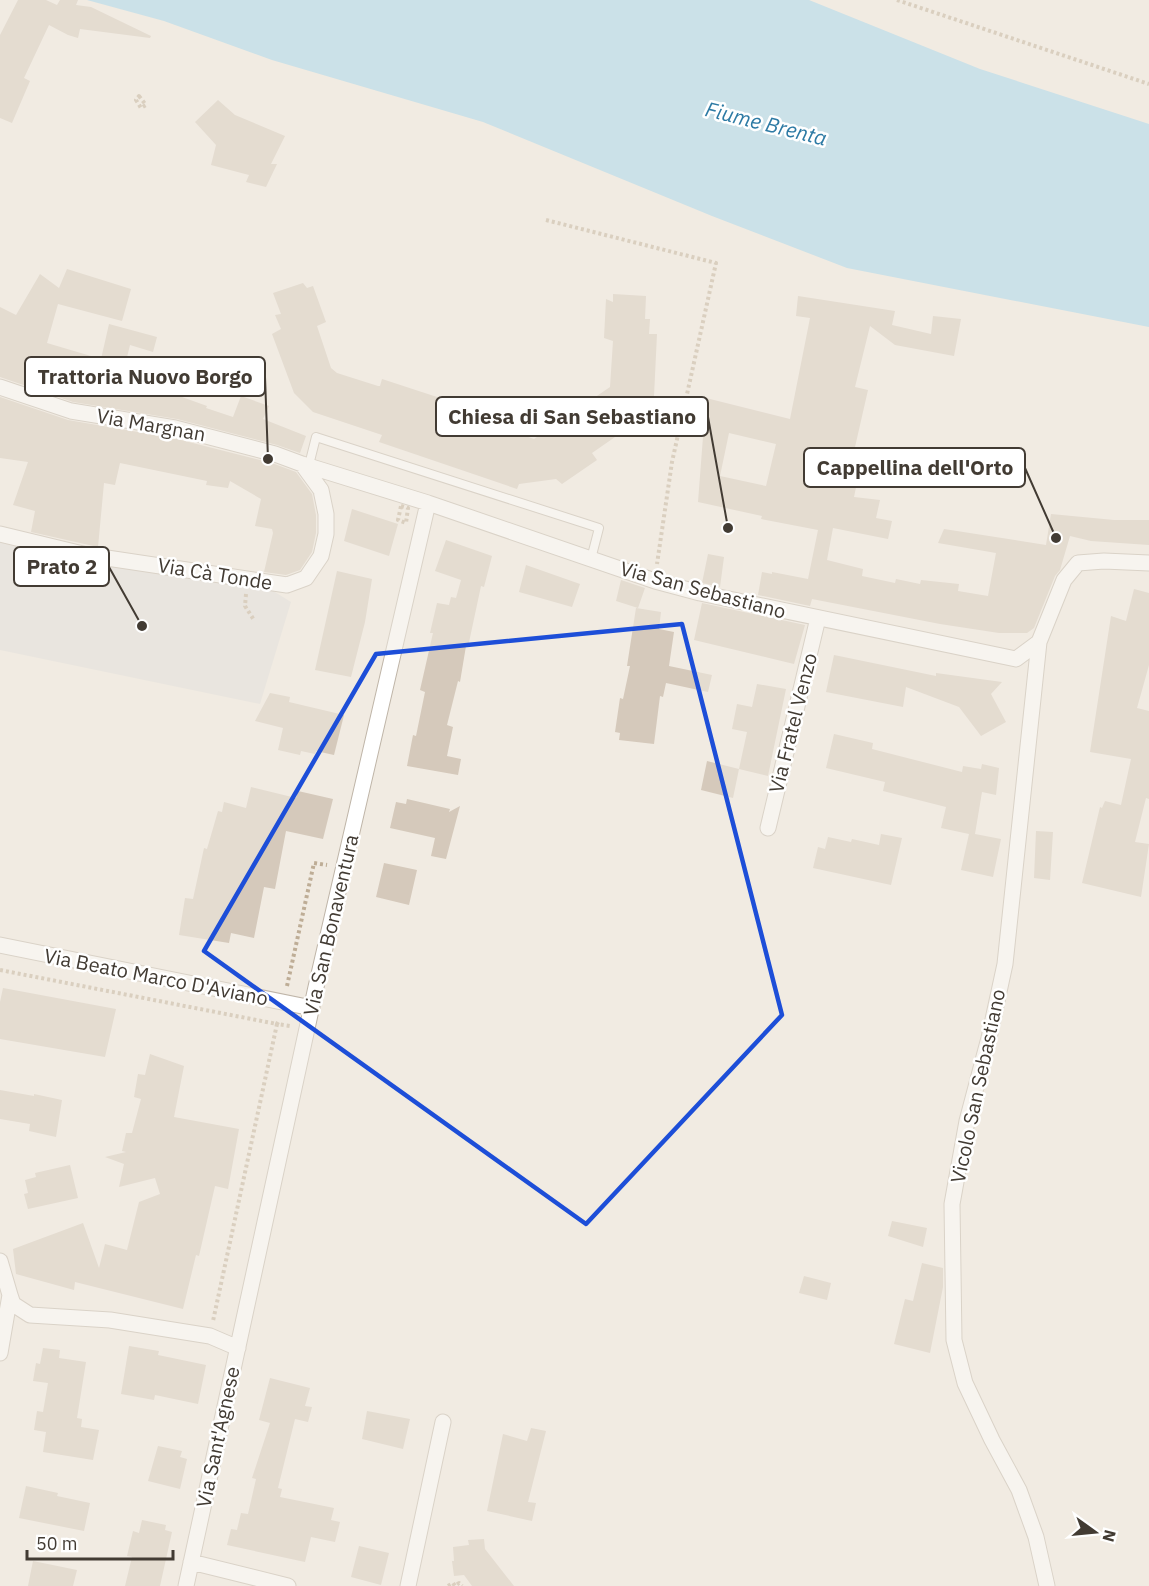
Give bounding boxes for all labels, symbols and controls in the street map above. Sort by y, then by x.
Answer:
water label: Fiume Brenta [703,94,830,152]
callout: Trattoria Nuovo Borgo [25,357,265,396]
text: Trattoria Nuovo Borgo [37,362,253,390]
callout: Chiesa di San Sebastiano [436,397,708,436]
street label: Via Margnan [94,402,208,447]
text: Chiesa di San Sebastiano [448,402,696,430]
callout: Cappellina dell'Orto [804,448,1025,487]
text: Cappellina dell'Orto [817,453,1014,481]
callout: Prato 2 [14,547,109,586]
street label: Via Cà Tonde [156,551,274,596]
text: Prato 2 [27,552,97,580]
street label: Via San Sebastiano [617,554,789,625]
street label: Via Fratel Venzo [762,650,823,796]
street label: Via San Bonaventura [296,831,365,1018]
street label: Via Beato Marco D'Aviano [42,942,270,1011]
street label: Vicolo San Sebastiano [944,986,1011,1185]
street label: Via Sant'Agnese [189,1364,246,1510]
north arrow [1065,1502,1125,1562]
scale bar [27,1523,172,1561]
text: N [1098,1528,1121,1544]
text: 50 m [36,1532,78,1555]

